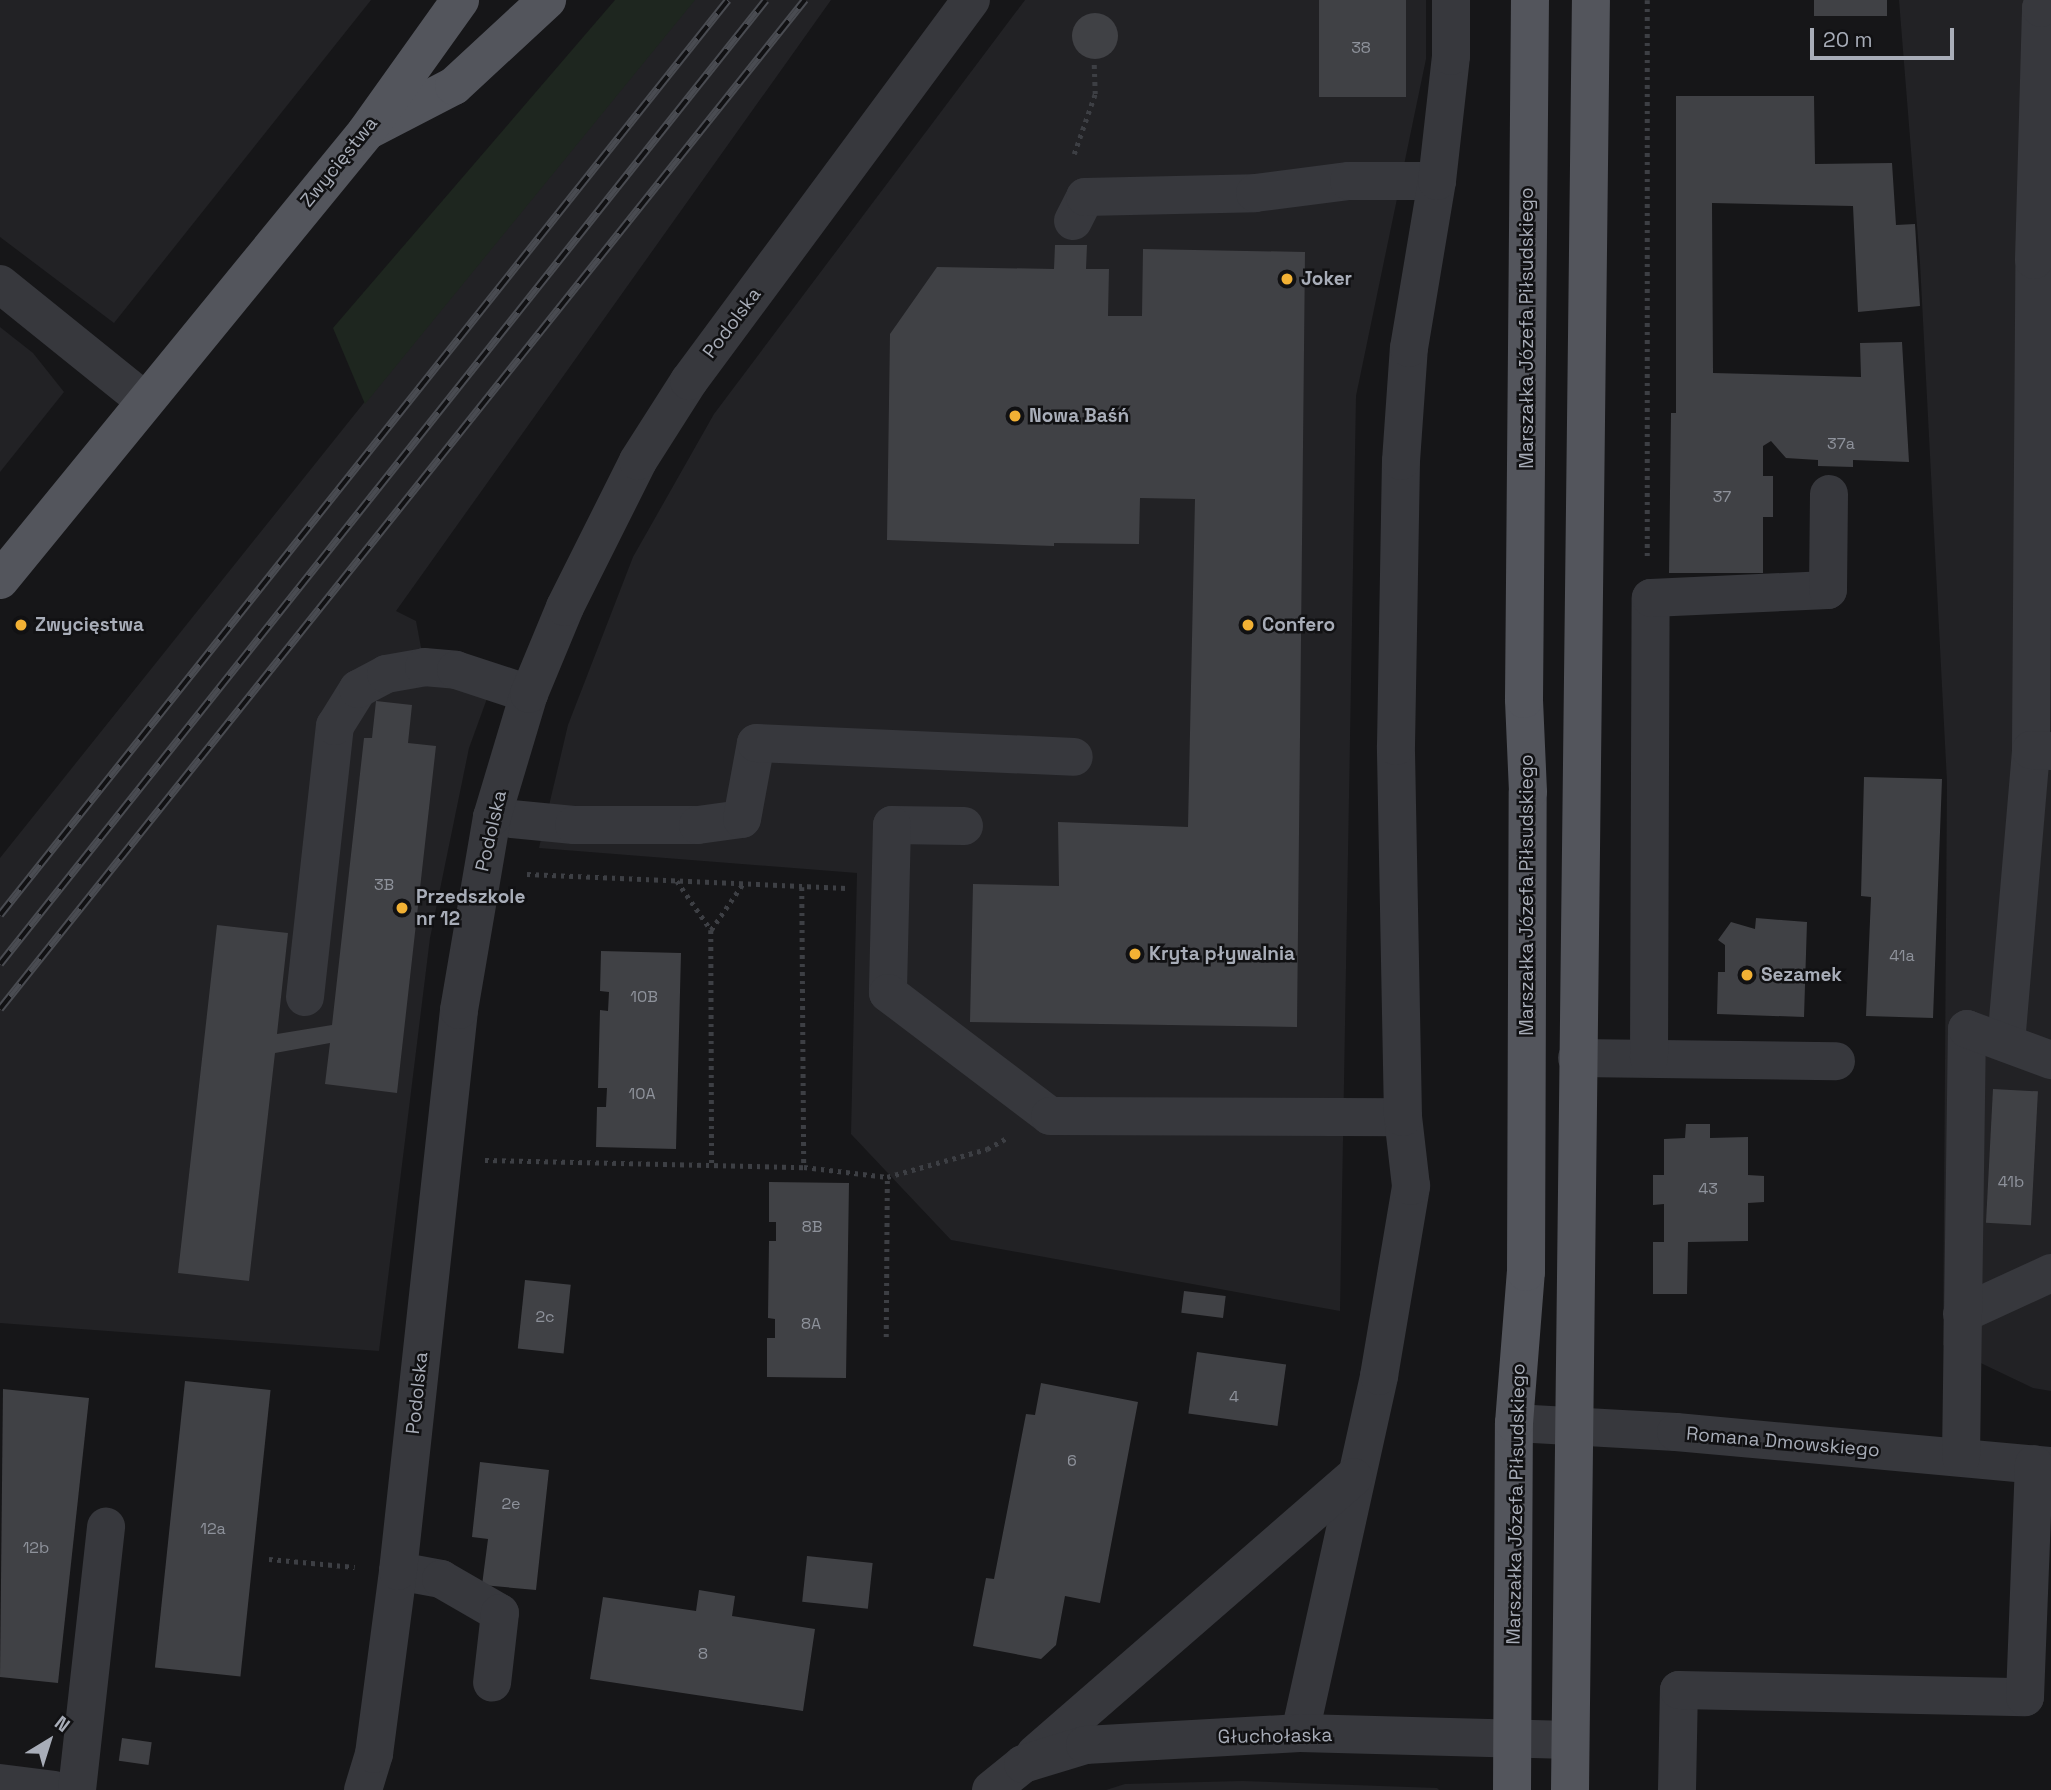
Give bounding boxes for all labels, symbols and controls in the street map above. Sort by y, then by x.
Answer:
scale bar [1813,14,1956,58]
text: 20 m [1823,26,1873,53]
house number: 38 [1351,38,1371,58]
street label: Zwycięstwa [296,112,382,212]
street label: Marszałka Józefa Piłsudskiego [1516,187,1538,469]
place label: Joker [1301,268,1352,290]
marker: Joker [1279,271,1295,287]
street label: Podolska [698,283,766,363]
place label: Nowa Baśń [1029,405,1129,427]
marker: Nowa Baśń [1007,408,1023,424]
house number: 37a [1827,434,1855,454]
house number: 37 [1713,487,1731,507]
place label: Zwycięstwa [35,614,144,636]
place label: Confero [1262,614,1335,636]
marker: Zwycięstwa [13,617,29,633]
marker: Confero [1240,617,1256,633]
street label: Marszałka Józefa Piłsudskiego [1516,754,1538,1036]
street label: Podolska [471,788,511,874]
house number: 3B [374,875,394,895]
place label: Przedszkole nr 12 [416,886,525,930]
marker: Przedszkole nr 12 [394,900,410,916]
place label: Kryta pływalnia [1149,943,1295,965]
marker: Kryta pływalnia [1127,946,1143,962]
house number: 41a [1889,946,1915,966]
place label: Sezamek [1761,964,1842,986]
marker: Sezamek [1739,967,1755,983]
house number: 10B [630,987,658,1007]
house number: 10A [628,1084,656,1104]
house number: 41b [1998,1172,2024,1192]
house number: 43 [1698,1179,1718,1199]
house number: 8B [802,1217,822,1237]
house number: 2c [535,1307,555,1327]
house number: 8A [801,1314,821,1334]
street label: Podolska [401,1351,433,1435]
street label: Marszałka Józefa Piłsudskiego [1502,1363,1530,1645]
house number: 4 [1229,1387,1239,1407]
street label: Romana Dmowskiego [1685,1422,1881,1462]
house number: 6 [1067,1451,1077,1471]
house number: 2e [501,1494,521,1514]
house number: 12a [200,1519,226,1539]
house number: 12b [23,1538,49,1558]
house number: 8 [698,1644,708,1664]
north arrow [14,1706,84,1776]
text: N [50,1710,75,1738]
street label: Głuchołaska [1217,1724,1333,1748]

